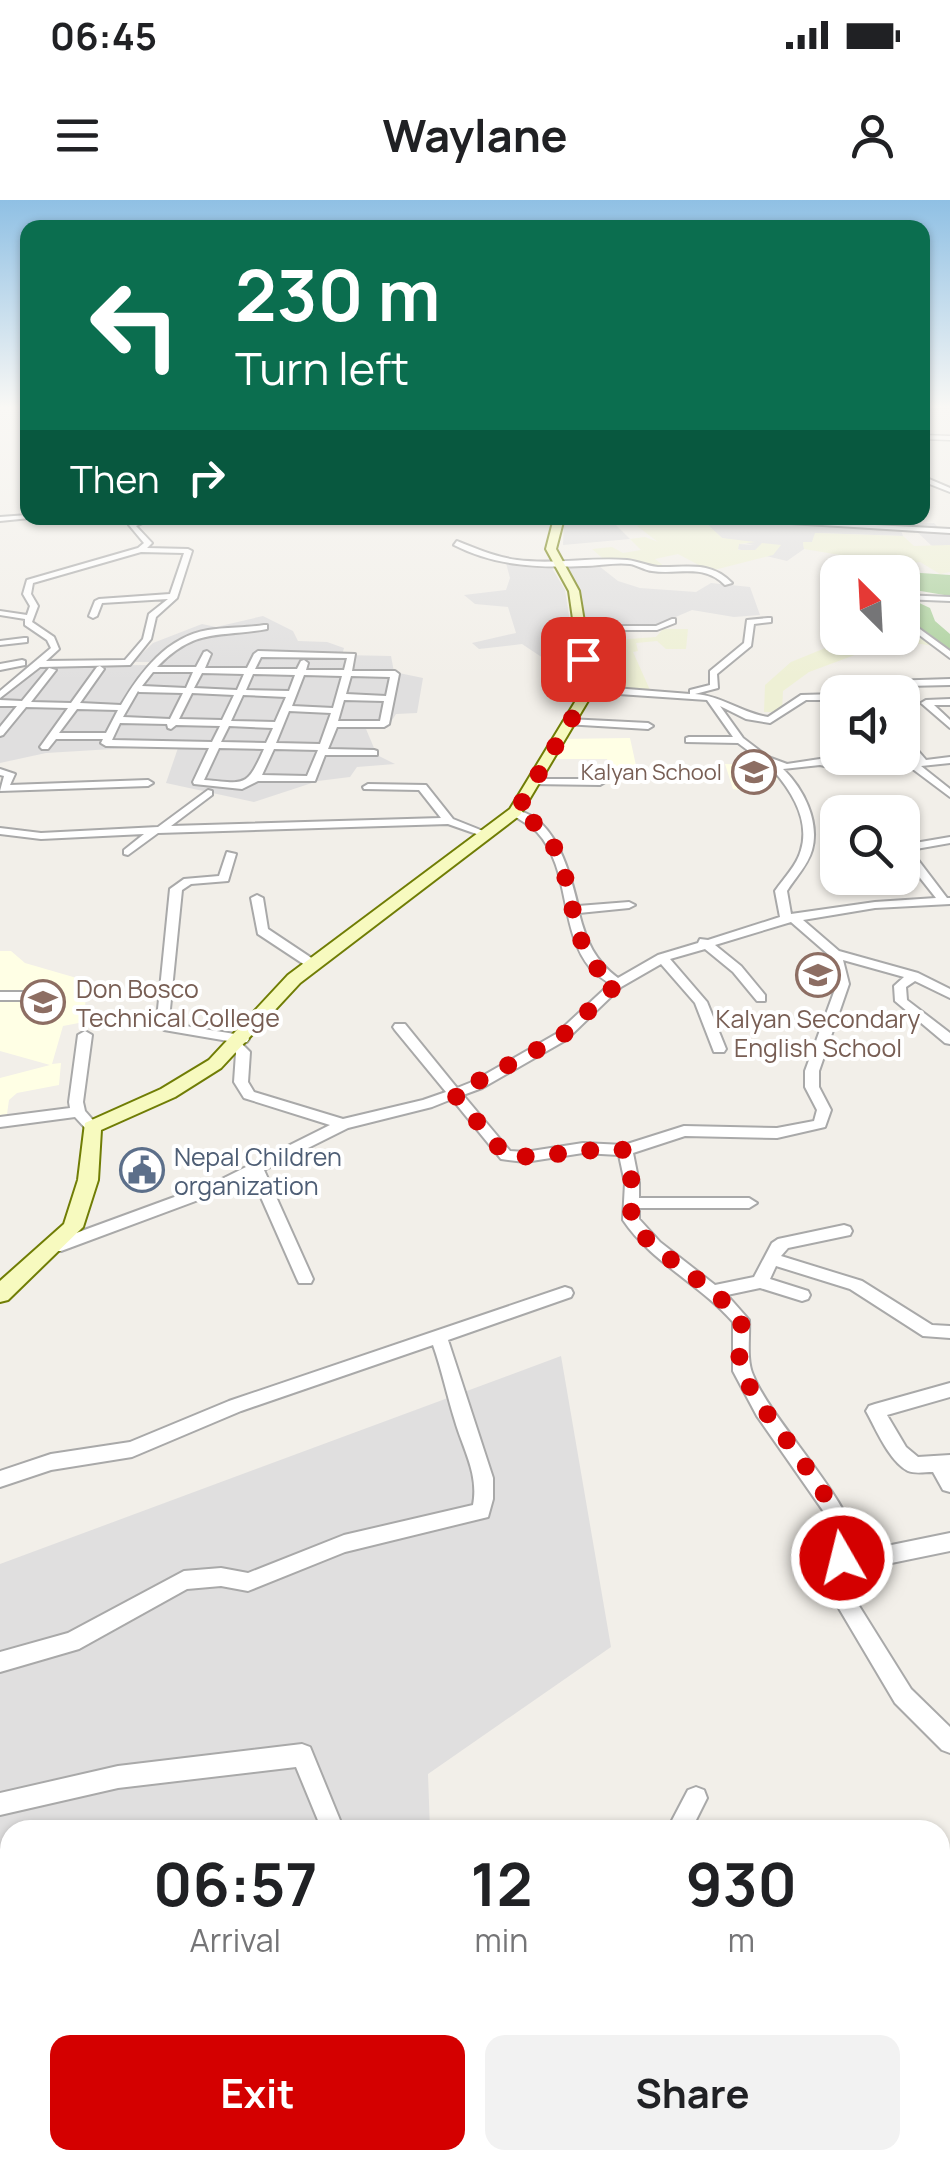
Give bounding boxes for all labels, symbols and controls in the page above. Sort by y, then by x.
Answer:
text: 06:45 [50,9,157,61]
text: Waylane [382,104,568,166]
icon: menu [50,108,105,163]
icon: person [845,108,900,163]
text: 230 m [235,246,440,342]
icon: left [70,260,200,390]
text: Turn left [235,337,409,399]
icon: right [179,450,234,505]
text: Then [70,452,159,504]
north arrow [820,555,920,655]
map controls [820,555,920,895]
pin [541,617,626,702]
icon: arrive [556,632,611,687]
button: sound [820,675,920,775]
school or university icon: Kalyan School [731,749,777,795]
place label: Kalyan School [581,757,722,787]
button: search [820,795,920,895]
school or university icon: Kalyan Secondary English School [795,952,841,998]
place label: Don Bosco Technical College [76,971,280,1035]
school or university icon: Don Bosco Technical College [20,979,66,1025]
place label: Kalyan Secondary English School [716,1001,920,1065]
place label: Nepal Children organization [174,1139,342,1203]
public building icon: Nepal Children organization [119,1147,165,1193]
position arrow [790,1506,894,1610]
text: 06:57 [153,1842,317,1924]
text: 12 [470,1842,532,1924]
text: 930 [685,1842,797,1924]
text: Arrival [190,1918,281,1962]
text: min [475,1918,528,1962]
text: m [728,1918,755,1962]
button: Exit [50,2035,465,2150]
button: Share [485,2035,900,2150]

